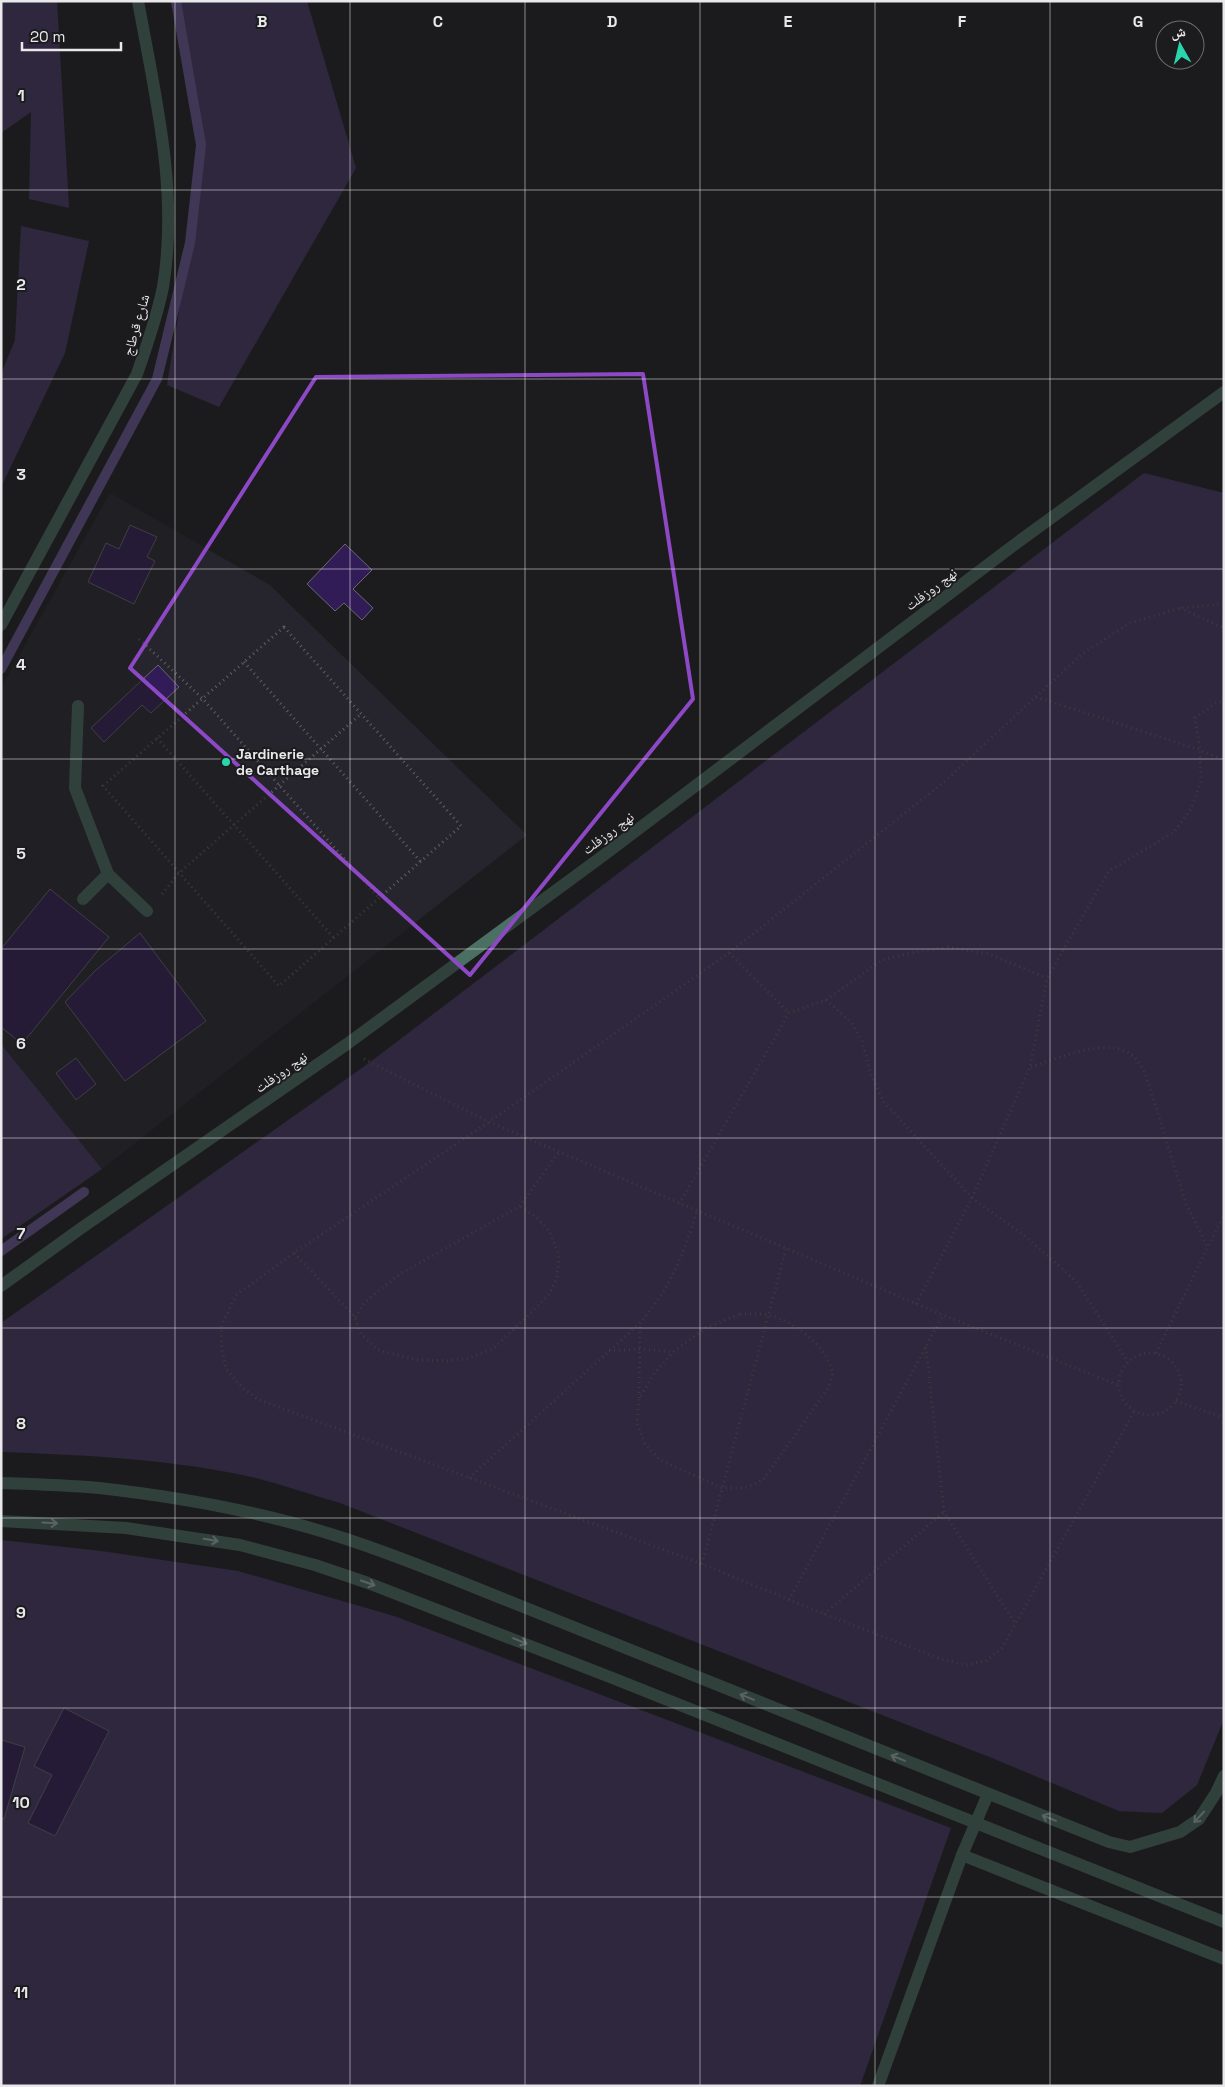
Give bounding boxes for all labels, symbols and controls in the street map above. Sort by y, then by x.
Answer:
text: B [257,11,267,32]
text: C [433,11,443,32]
text: D [607,11,617,32]
text: E [784,11,793,32]
text: F [958,11,967,32]
text: G [1133,11,1143,32]
scale bar [22,20,121,52]
north arrow [1155,20,1205,70]
text: ش [1170,22,1187,42]
text: 20 m [30,27,65,46]
text: 1 [17,85,25,106]
text: 2 [16,274,26,295]
street label: شارع قرطاج [119,292,154,358]
text: 3 [16,464,26,485]
street label: نهج روزفلت [902,564,961,615]
text: 4 [16,654,26,675]
place label: Jardinerie de Carthage [236,745,319,779]
marker: Jardinerie de Carthage [220,756,232,768]
street label: نهج روزفلت [579,808,638,859]
text: 5 [16,843,26,864]
text: 6 [16,1033,26,1054]
street label: نهج روزفلت [251,1047,312,1097]
text: 7 [17,1223,26,1244]
text: 8 [16,1413,26,1434]
one-way arrow [42,1519,58,1528]
one-way arrow [203,1536,219,1546]
one-way arrow [360,1579,375,1588]
text: 9 [16,1602,26,1623]
one-way arrow [512,1638,527,1647]
one-way arrow [740,1692,755,1701]
one-way arrow [891,1753,906,1762]
text: 10 [12,1792,30,1813]
one-way arrow [1193,1810,1205,1823]
one-way arrow [1042,1813,1057,1823]
text: 11 [14,1982,28,2003]

